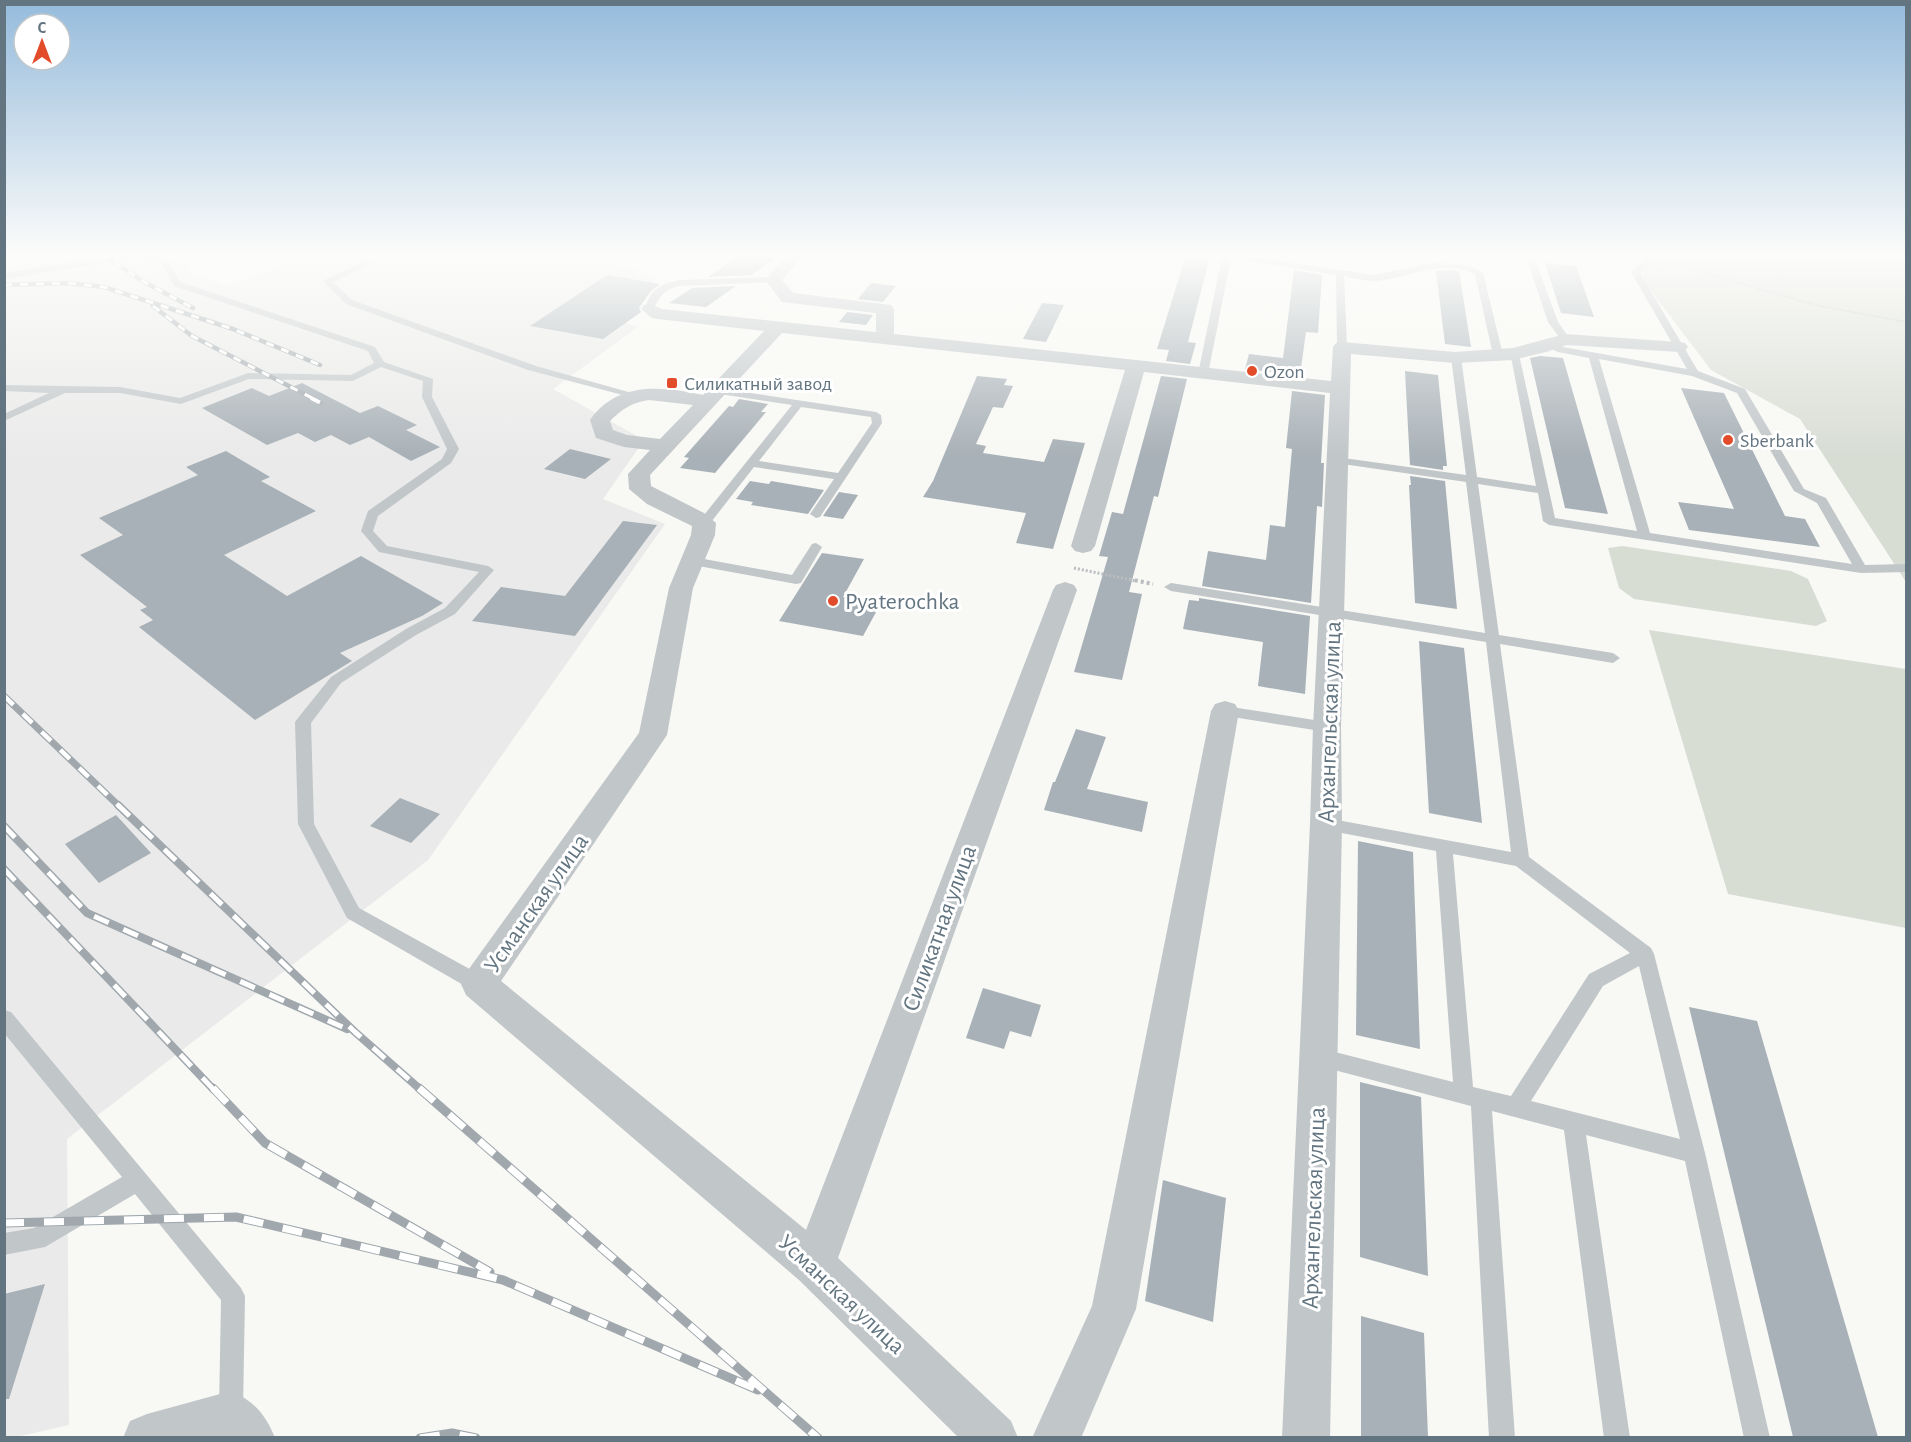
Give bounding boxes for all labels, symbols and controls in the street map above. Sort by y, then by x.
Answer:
north arrow [12,12,72,72]
text: С [38,20,47,36]
place label: Ozon [1264,362,1305,382]
marker: Ozon [1245,364,1259,378]
place label: Силикатный завод [684,374,832,394]
marker: Силикатный завод [665,376,679,390]
place label: Sberbank [1740,431,1814,451]
marker: Sberbank [1721,433,1735,447]
place label: Pyaterochka [845,590,960,614]
marker: Pyaterochka [826,594,840,608]
street label: Архангельская улица [1314,621,1346,823]
street label: Усманская улица [480,830,593,977]
street label: Силикатная улица [899,842,981,1015]
street label: Архангельская улица [1298,1107,1330,1309]
street label: Усманская улица [773,1230,909,1359]

